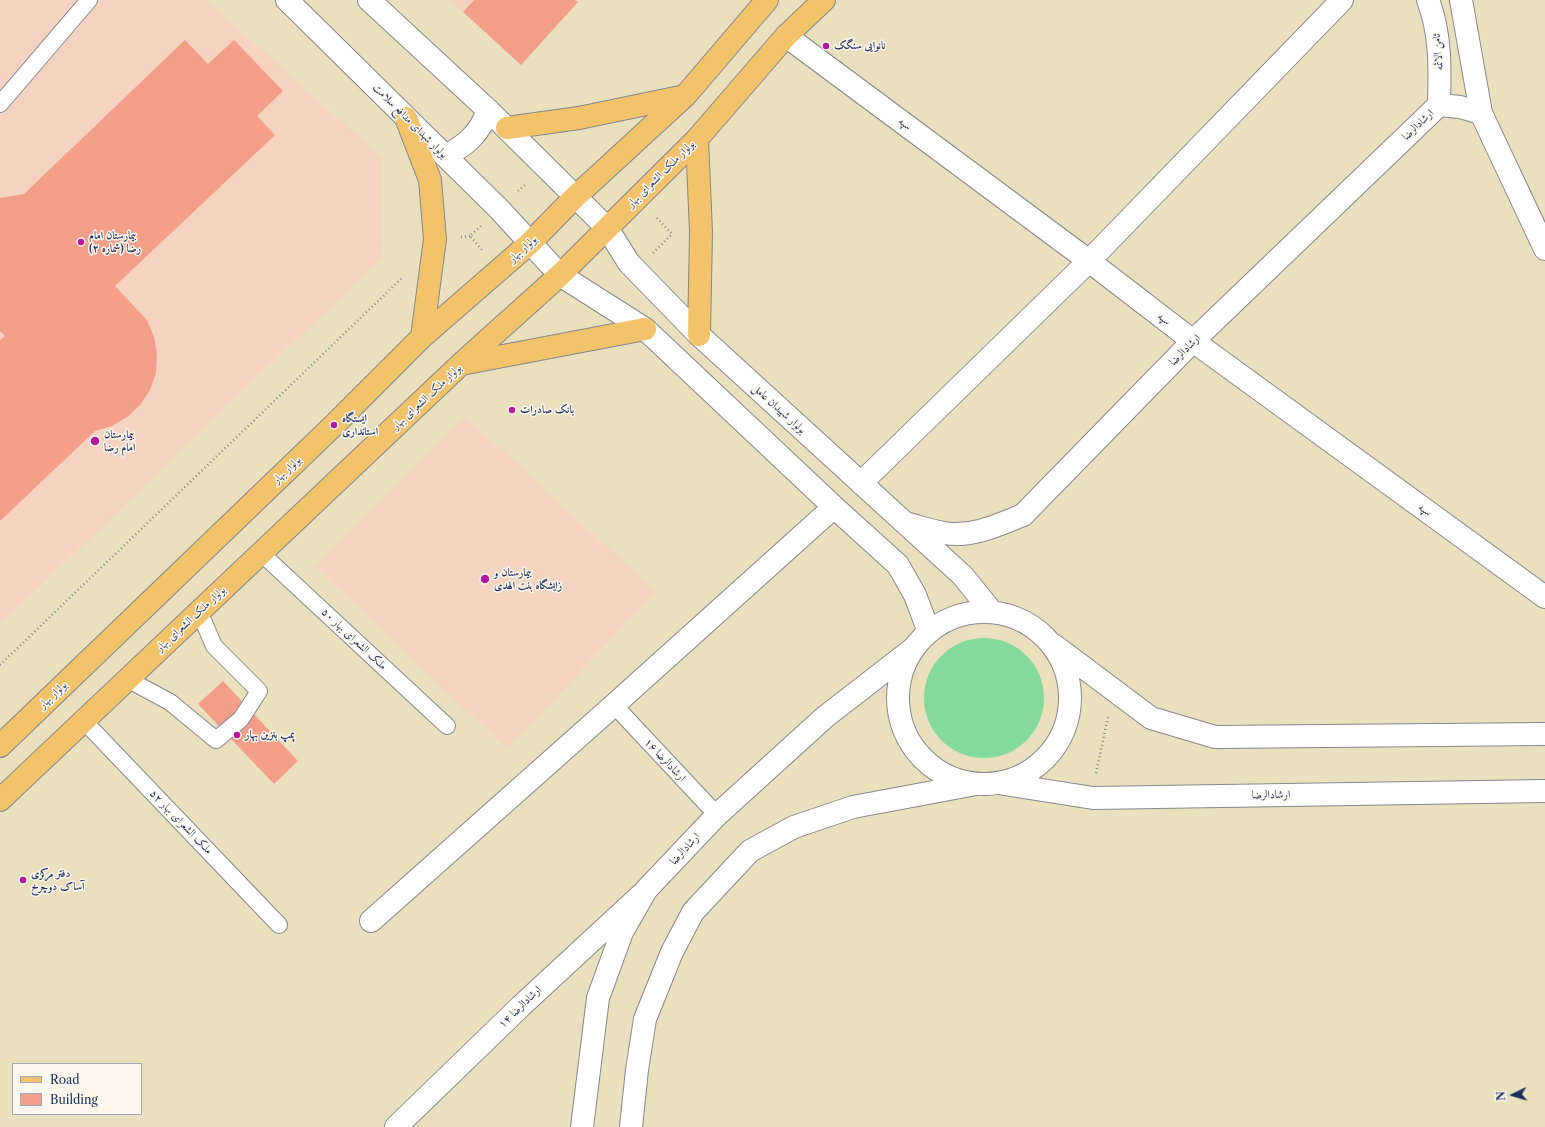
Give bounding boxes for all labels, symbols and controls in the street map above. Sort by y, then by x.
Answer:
street label: ثامن الائمه [1430,33,1446,71]
place label: نانوایی سنگک [834,39,886,53]
marker: نانوایی سنگک [821,41,831,51]
street label: بولوار شهدای مدافع سلامت [370,81,450,161]
street label: ارشادالرضا [1400,107,1436,143]
street label: سپه [896,115,914,133]
street label: بولوار ملک الشعرای بهار [625,138,697,210]
place label: بیمارستان امام رضا (شماره ۲) [89,229,141,255]
street label: بولوار بهار [506,233,540,265]
marker: بیمارستان امام رضا (شماره ۲) [76,237,86,247]
street label: سپه [1155,310,1173,328]
street label: ارشادالرضا [1167,332,1203,368]
street label: بولوار ملک الشعرای بهار [390,361,464,433]
street label: بولوار شهیدان عامل [749,381,809,437]
place label: بانک صادرات [520,403,574,417]
marker: بانک صادرات [507,405,517,415]
place label: ایستگاه استانداری [342,412,378,438]
marker: ایستگاه استانداری [329,420,339,430]
place label: بیمارستان امام رضا [104,428,135,454]
marker: بیمارستان امام رضا [89,435,101,447]
street label: بولوار بهار [270,453,304,487]
street label: سپه [1416,501,1434,519]
place label: بیمارستان و زایشگاه بنت الهدی [494,566,562,592]
marker: بیمارستان و زایشگاه بنت الهدی [479,573,491,585]
street label: بولوار ملک الشعرای بهار [154,583,228,655]
street label: ملک الشعرای بهار ۵۰ [319,605,389,673]
street label: بولوار بهار [36,678,70,712]
place label: پمپ بنزین بهار [245,728,295,742]
marker: پمپ بنزین بهار [232,730,242,740]
street label: ارشادالرضا ۱۶ [642,736,688,784]
street label: ملک الشعرای بهار ۵۲ [147,787,215,857]
street label: ارشادالرضا [1252,788,1290,802]
street label: ارشادالرضا [667,830,703,868]
place label: دفتر مرکزی آساک دوچرخ [31,867,84,893]
marker: دفتر مرکزی آساک دوچرخ [18,875,28,885]
street label: ارشادالرضا ۱۴ [496,983,544,1031]
legend [12,1063,142,1115]
text: Road [50,1072,80,1087]
north arrow [1493,1075,1533,1115]
text: N [1494,1091,1508,1101]
text: Building [50,1092,98,1107]

